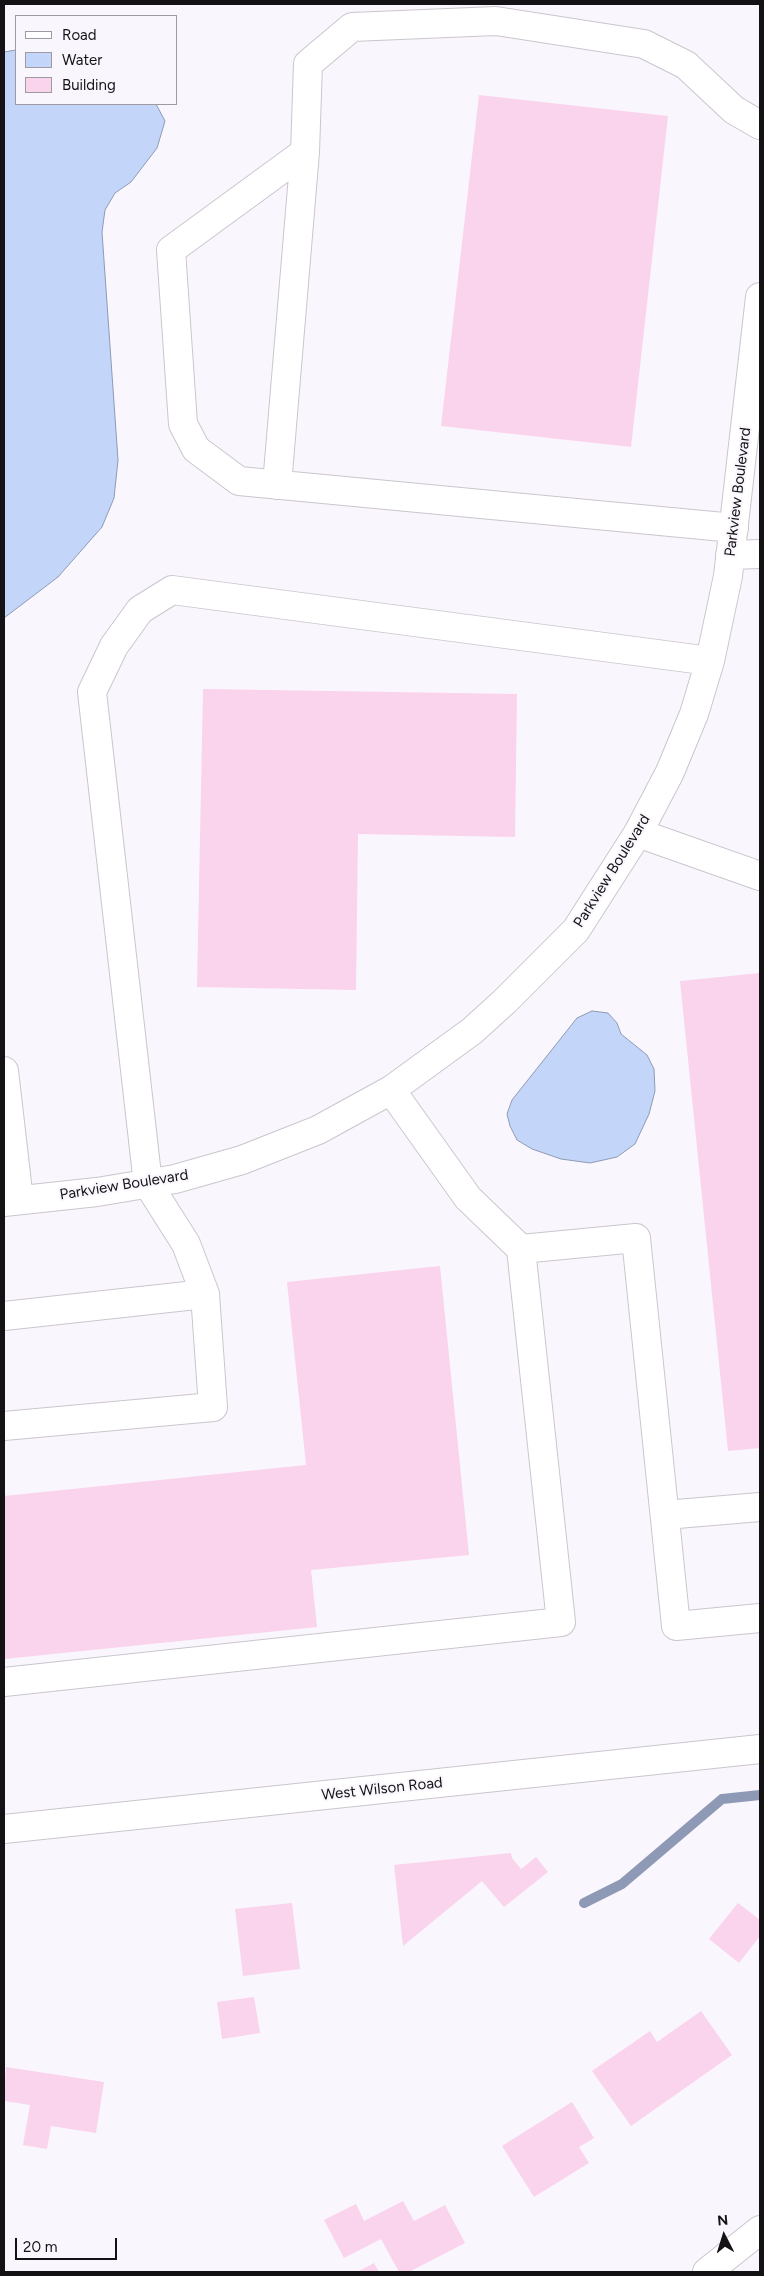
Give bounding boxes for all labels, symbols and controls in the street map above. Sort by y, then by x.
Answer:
legend [15,15,178,105]
text: Road [62,26,97,44]
text: Water [62,51,102,69]
text: Building [62,76,116,94]
street label: Parkview Boulevard [721,426,755,558]
street label: Parkview Boulevard [570,811,654,931]
street label: Parkview Boulevard [58,1166,190,1204]
street label: West Wilson Road [320,1774,444,1804]
north arrow [699,2211,749,2261]
text: N [717,2212,729,2229]
scale bar [18,2228,120,2260]
text: 20 m [23,2238,57,2256]

